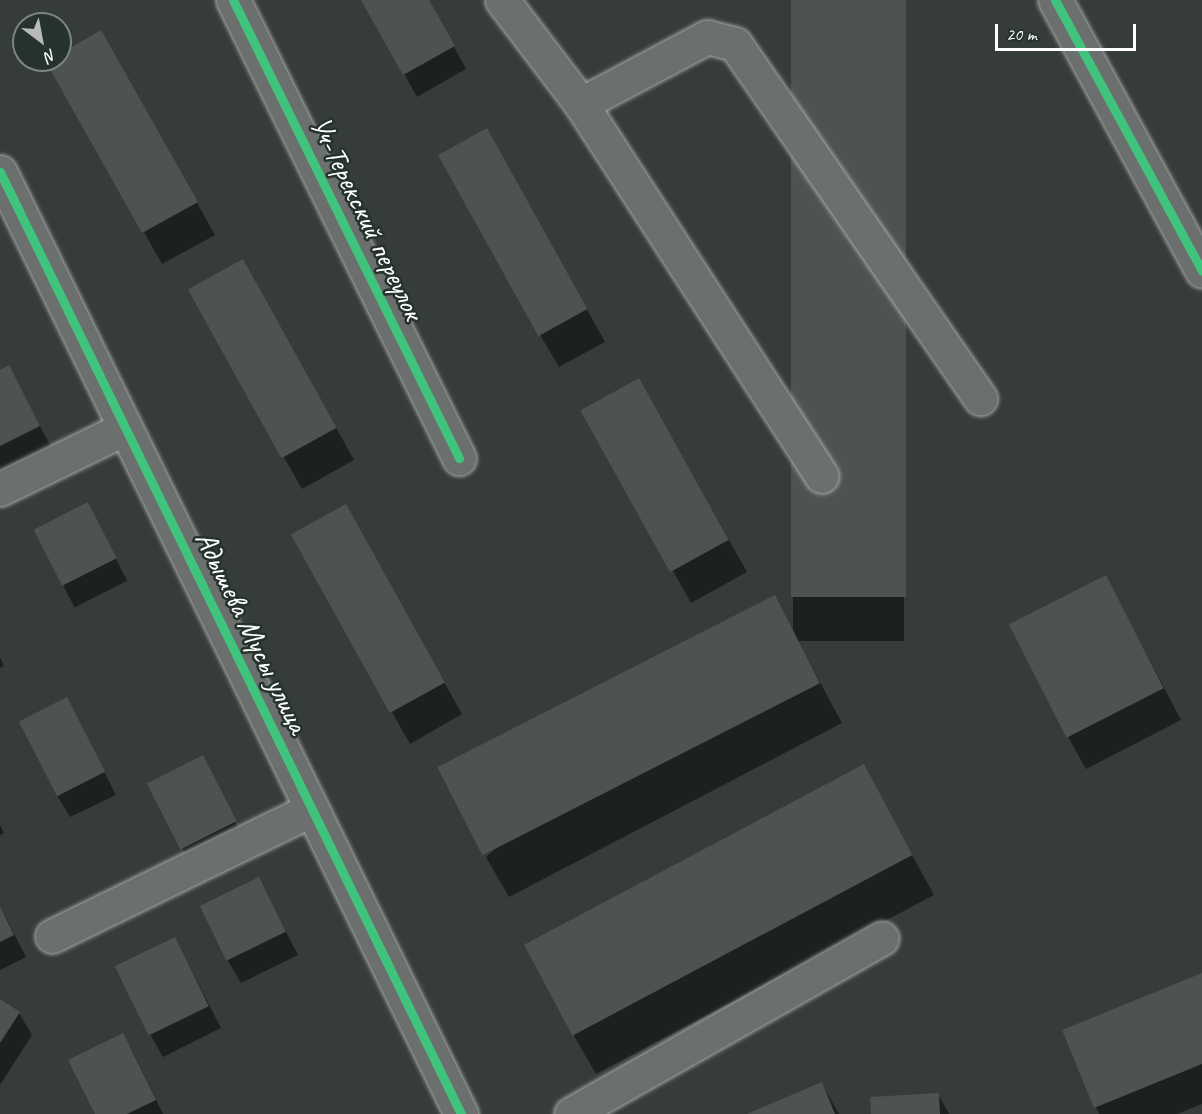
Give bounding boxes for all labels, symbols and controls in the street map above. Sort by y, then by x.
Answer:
north arrow [12,12,72,72]
scale bar [998,12,1139,50]
text: 20 m [1006,23,1037,45]
text: N [41,44,60,67]
street label: Уч-Терекский переулок [302,111,432,325]
street label: Адышева Мусы улица [188,525,316,739]

